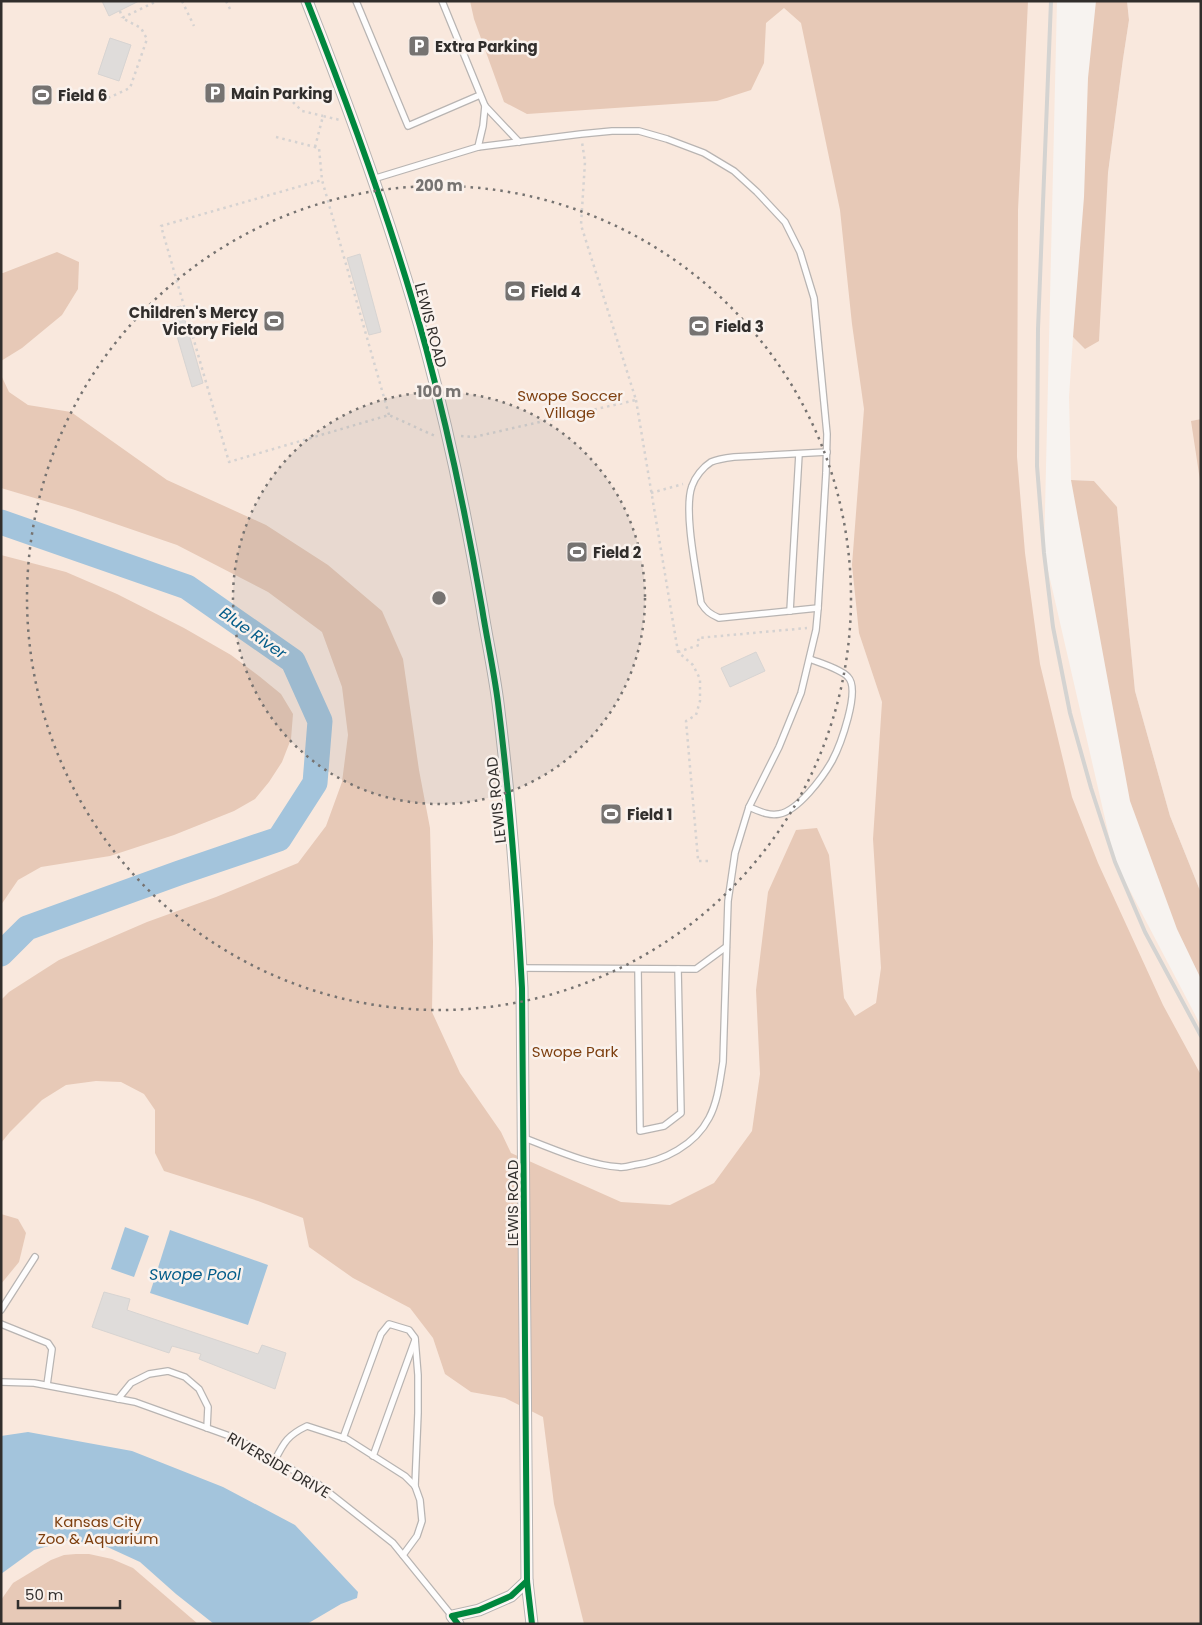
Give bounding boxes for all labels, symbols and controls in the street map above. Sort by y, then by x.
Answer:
parking icon: Extra Parking [407,34,431,58]
place label: Extra Parking [435,36,538,57]
parking icon: Main Parking [203,81,227,105]
sports icon: Field 6 [30,83,54,107]
place label: Main Parking [231,83,333,104]
place label: Field 6 [58,85,107,106]
text: 200 m [415,175,463,196]
sports icon: Field 4 [503,279,527,303]
street label: LEWIS ROAD [410,280,452,370]
place label: Field 4 [531,281,581,302]
place label: Children's Mercy Victory Field [129,302,259,340]
sports icon: Children's Mercy Victory Field [262,309,286,333]
sports icon: Field 3 [687,314,711,338]
place label: Field 3 [715,316,764,337]
text: 100 m [417,381,461,402]
park label: Swope Soccer Village [517,385,623,423]
sports icon: Field 2 [565,540,589,564]
place label: Field 2 [593,542,642,563]
centre of rings [430,589,448,607]
water label: Blue River [215,601,292,665]
street label: LEWIS ROAD [481,756,511,844]
sports icon: Field 1 [599,802,623,826]
place label: Field 1 [627,804,672,825]
park label: Swope Park [532,1041,618,1062]
street label: LEWIS ROAD [502,1160,523,1246]
water label: Swope Pool [149,1263,241,1286]
street label: RIVERSIDE DRIVE [224,1427,334,1503]
park label: Kansas City Zoo & Aquarium [38,1511,158,1549]
scale bar [18,1578,120,1610]
text: 50 m [25,1584,63,1605]

